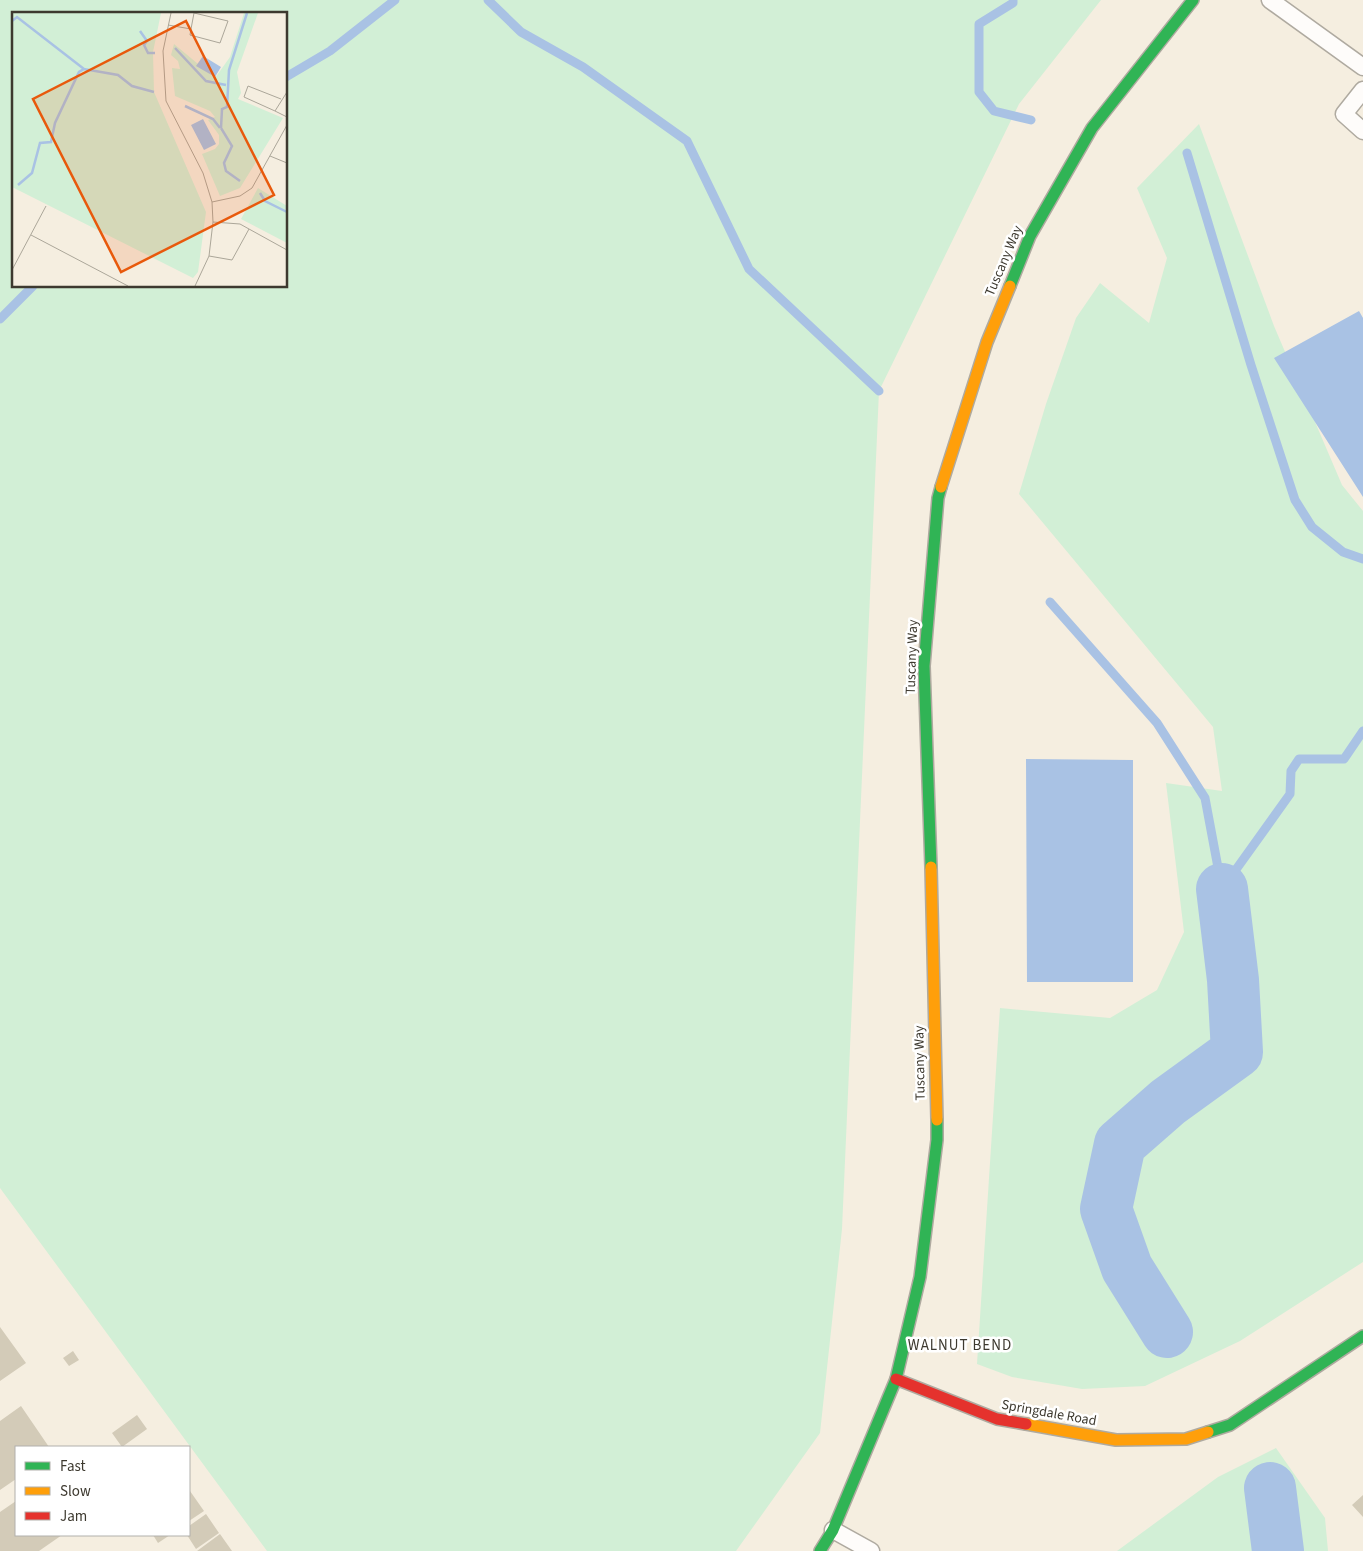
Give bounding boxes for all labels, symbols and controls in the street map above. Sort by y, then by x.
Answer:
inset map [12,12,288,288]
street label: Tuscany Way [980,222,1028,299]
street label: Tuscany Way [901,619,923,695]
street label: Tuscany Way [909,1025,931,1101]
district label: WALNUT BEND [908,1335,1012,1356]
street label: Springdale Road [1000,1395,1098,1431]
legend [15,1446,190,1536]
text: Fast [60,1456,86,1477]
text: Slow [60,1481,91,1502]
text: Jam [60,1506,87,1527]

